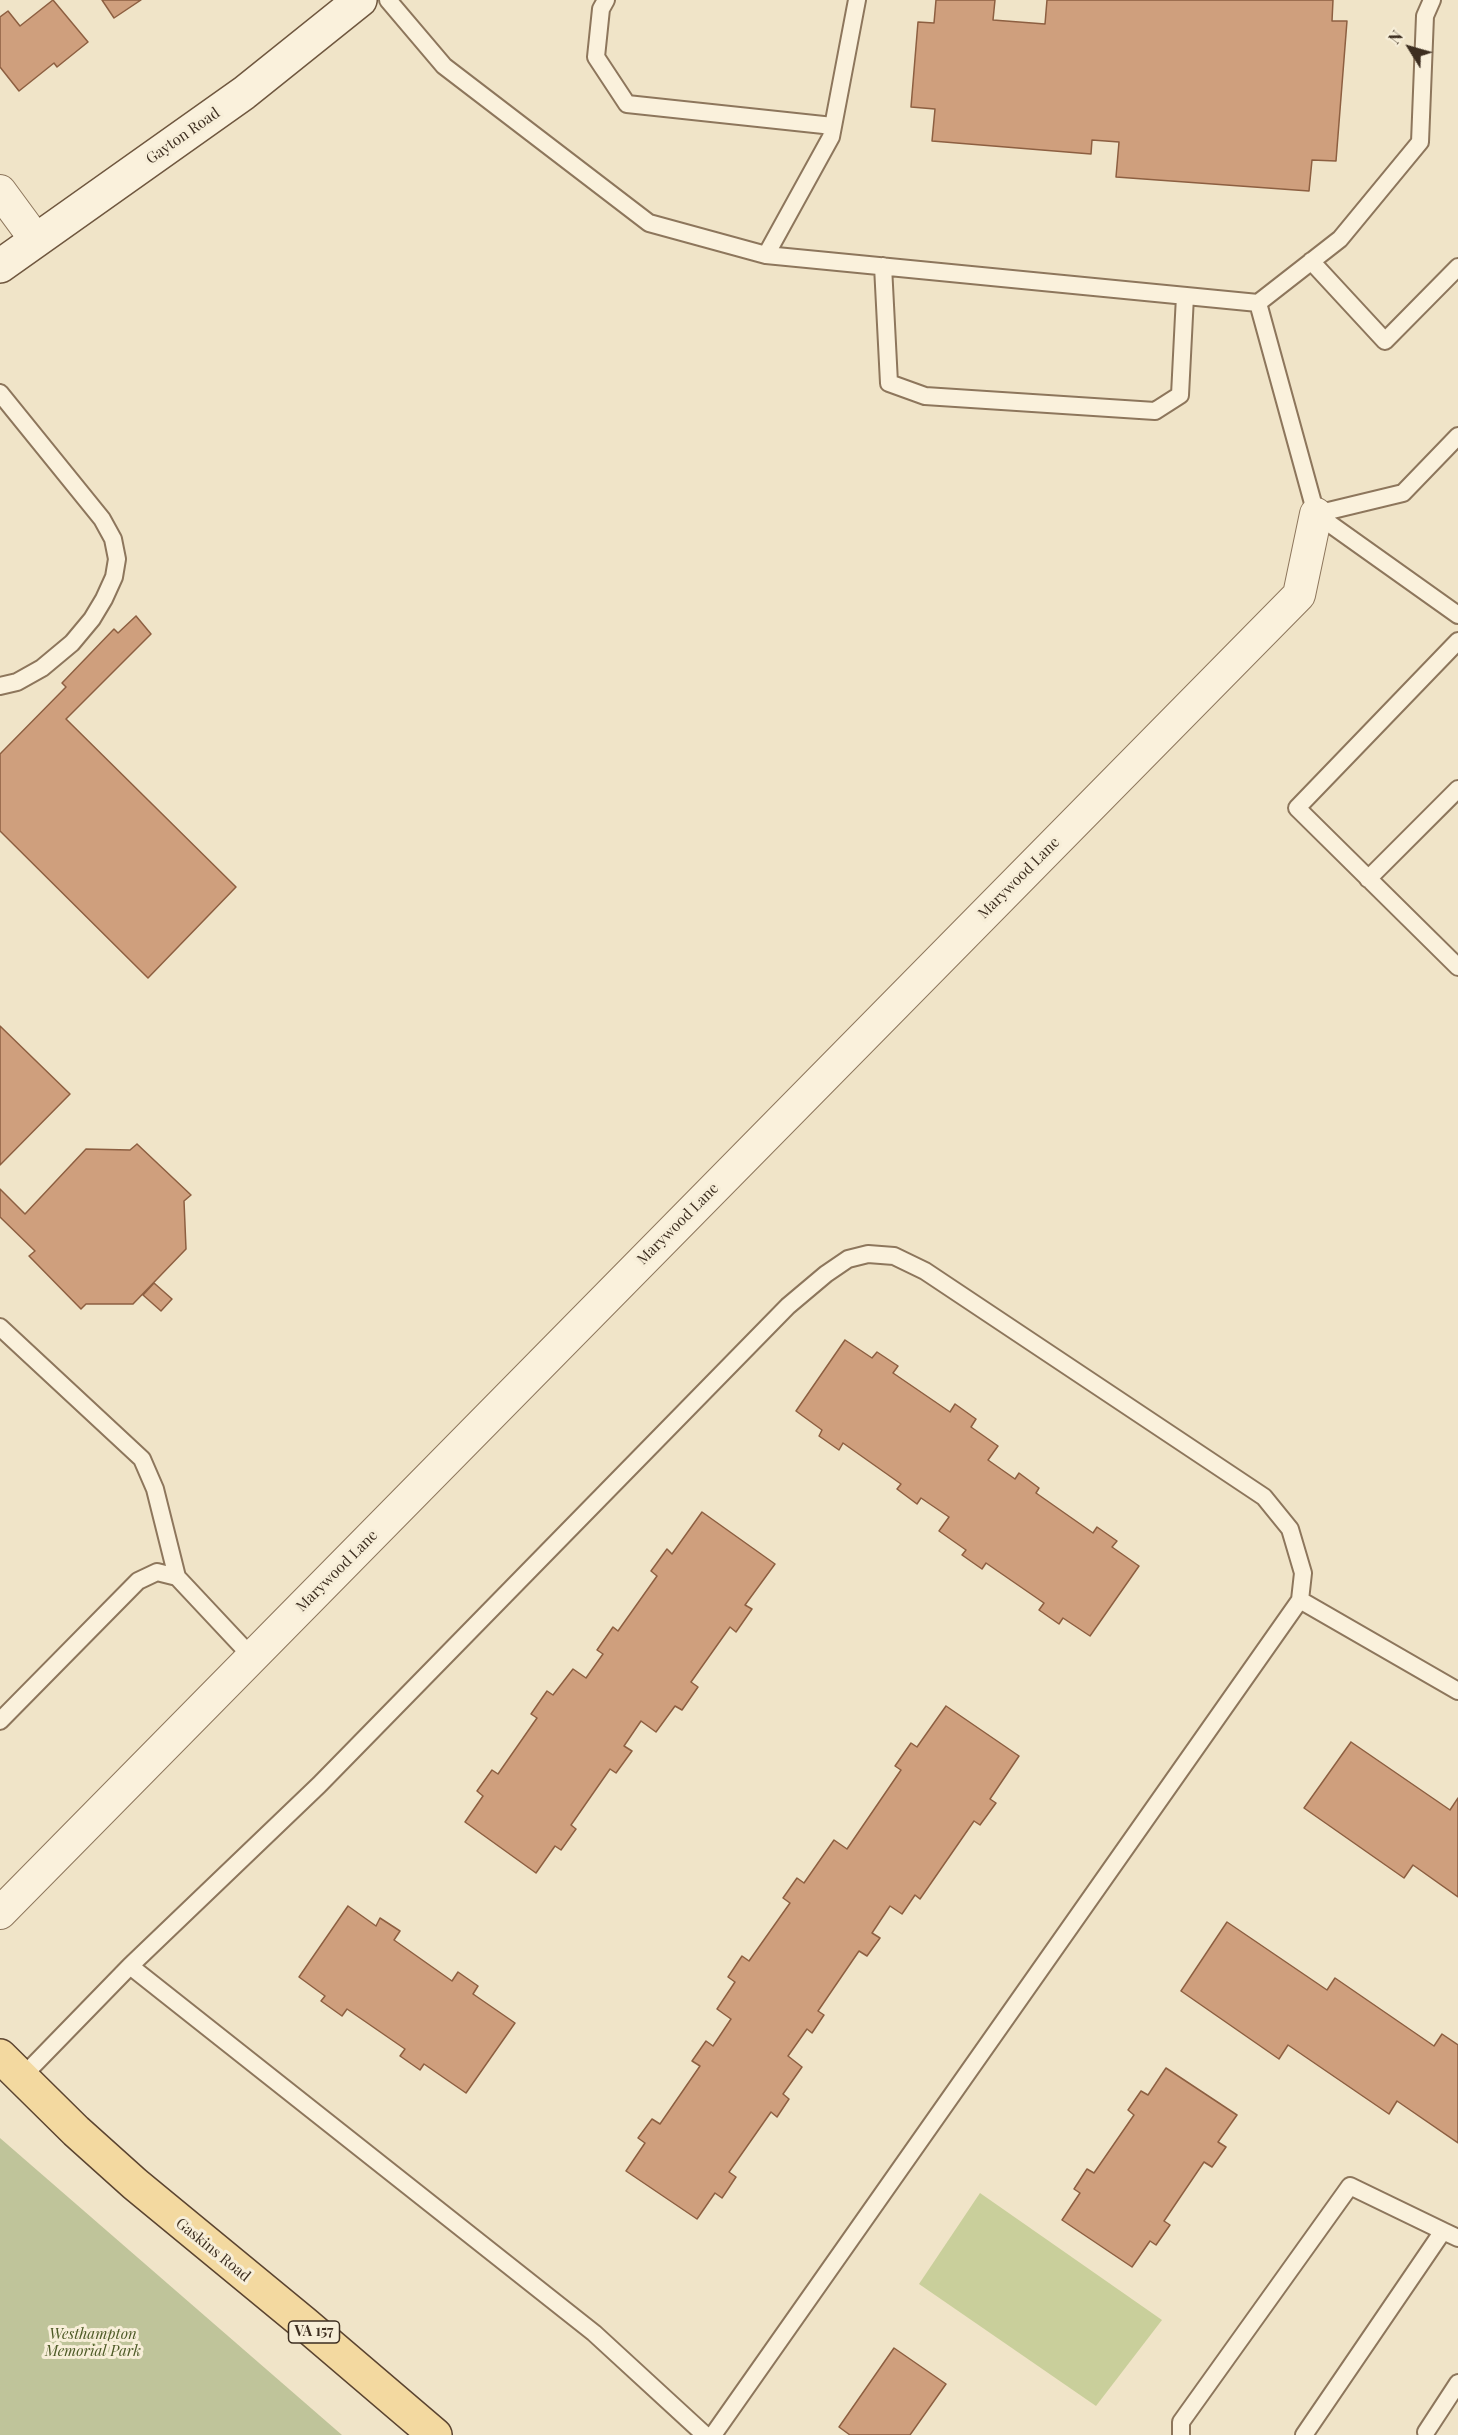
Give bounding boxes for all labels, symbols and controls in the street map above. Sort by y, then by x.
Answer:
north arrow [1380,18,1440,78]
text: N [1383,26,1407,48]
street label: Gayton Road [143,104,223,168]
street label: Marywood Lane [975,834,1063,922]
street label: Marywood Lane [634,1180,722,1268]
street label: Marywood Lane [293,1527,381,1615]
street label: Gaskins Road [172,2214,254,2286]
road number: VA 157 [288,2321,340,2343]
park label: Westhampton Memorial Park [45,2325,141,2360]

